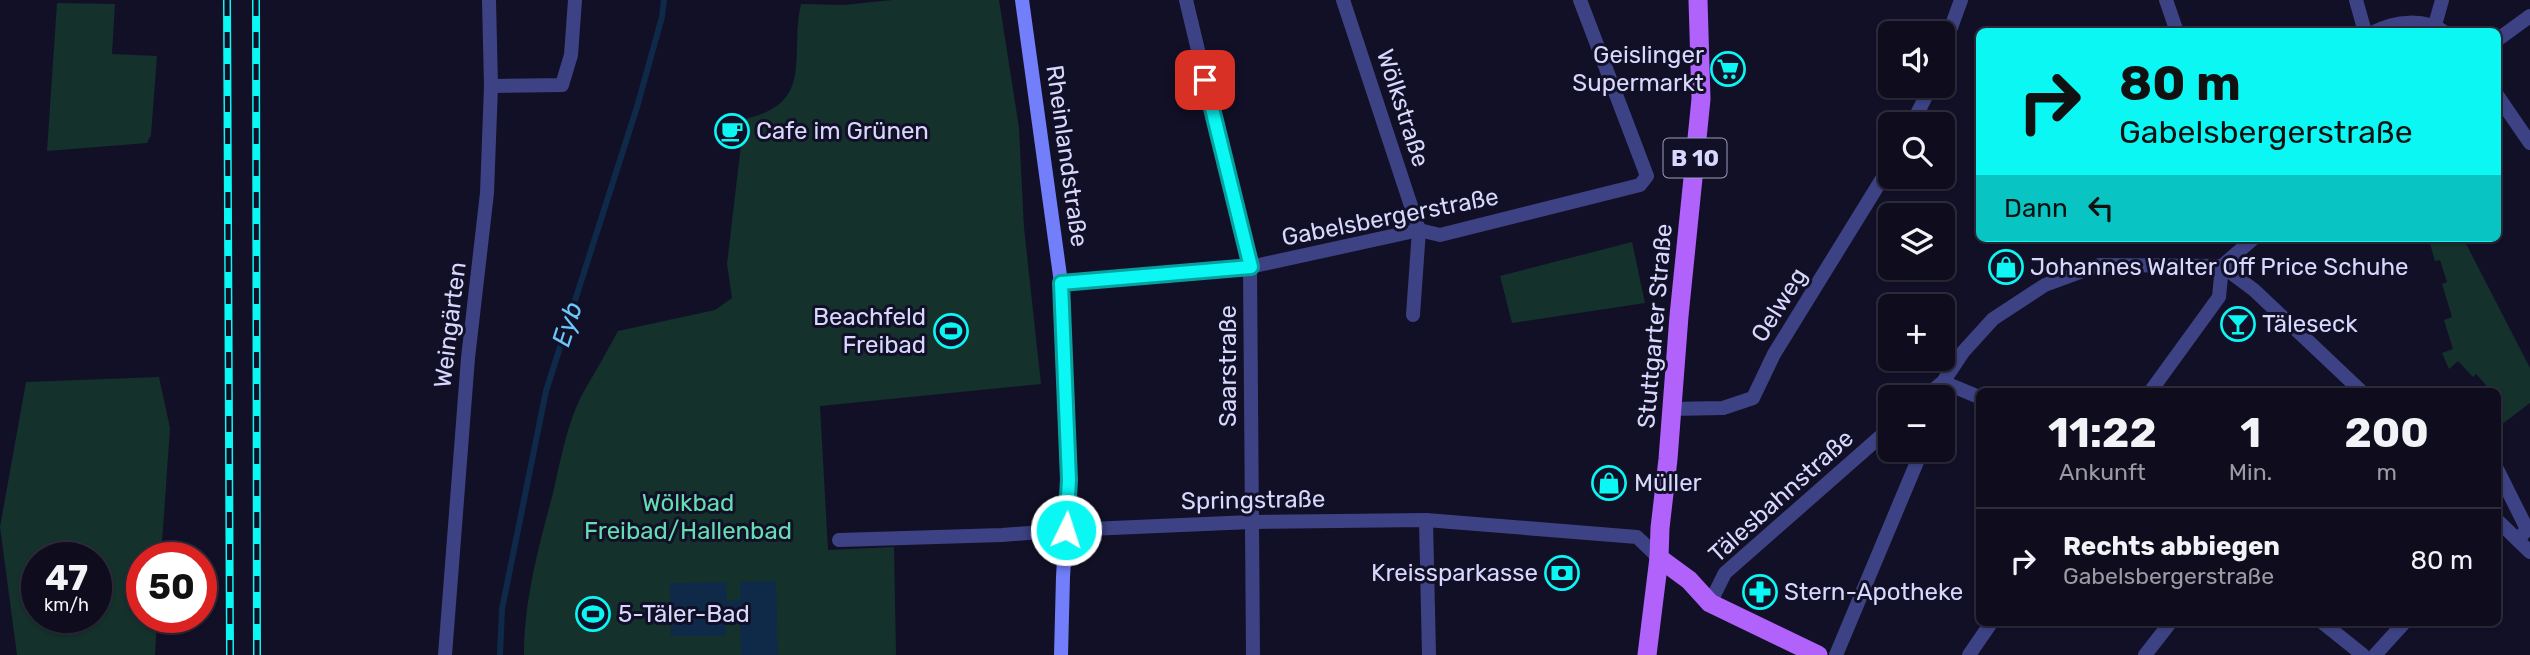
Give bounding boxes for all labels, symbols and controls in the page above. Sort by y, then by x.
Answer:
map controls [1878,21,1955,462]
button: sound [1878,21,1955,98]
place label: Geislinger Supermarkt [1572,41,1704,97]
street label: Wölkstraße [1371,46,1435,170]
pin [1175,50,1235,110]
supermarket icon: Geislinger Supermarkt [1709,50,1747,88]
text: 80 m [2119,54,2241,112]
icon: right [2004,56,2095,147]
icon: arrive [1186,61,1224,99]
street label: Rheinlandstraße [1040,63,1094,249]
cafe icon: Cafe im Grünen [713,112,751,150]
button: search [1878,112,1955,189]
text: Gabelsbergerstraße [2119,113,2413,151]
place label: Cafe im Grünen [756,117,929,145]
road number: B 10 [1664,139,1726,178]
street label: Gabelsbergerstraße [1279,182,1501,252]
icon: left [2082,189,2120,227]
text: Dann [2004,193,2068,224]
button: layers [1878,203,1955,280]
street label: Stuttgarter Straße [1632,222,1678,430]
shop icon: Johannes Walter Off Price Schuhe [1987,248,2025,286]
place label: Johannes Walter Off Price Schuhe [2030,253,2409,281]
street label: Weingärten [428,260,472,390]
street label: Oelweg [1745,263,1813,347]
button: + [1878,294,1955,371]
water label: Eyb [546,298,589,350]
place label: Beachfeld Freibad [813,303,926,359]
street label: Saarstraße [1214,305,1242,427]
bar icon: Täleseck [2219,305,2257,343]
place label: Täleseck [2262,310,2358,338]
sports icon: Beachfeld Freibad [932,312,970,350]
button: − [1878,385,1955,462]
text: 11:22 [2048,408,2157,458]
text: 1 [2240,408,2261,458]
text: 200 [2344,408,2429,458]
street label: Tälesbahnstraße [1703,424,1859,568]
text: Ankunft [2059,458,2146,486]
text: Min. [2229,458,2272,486]
text: m [2376,458,2397,486]
shop icon: Müller [1590,464,1628,502]
place label: Müller [1634,469,1702,497]
street label: Springstraße [1181,485,1325,515]
park label: Wölkbad Freibad/Hallenbad [584,489,792,545]
position arrow [1029,493,1103,567]
text: Rechts abbiegen [2063,531,2280,562]
speed limit sign: 50 [126,542,217,633]
icon: right [2004,542,2042,580]
text: 80 m [2410,545,2473,576]
bank icon: Kreissparkasse [1543,554,1581,592]
text: 47 [45,557,88,599]
place label: Kreissparkasse [1371,559,1538,587]
text: Gabelsbergerstraße [2063,562,2274,590]
pharmacy icon: Stern-Apotheke [1741,573,1779,611]
place label: Stern-Apotheke [1784,578,1963,606]
text: km/h [44,594,89,616]
sports icon: 5-Täler-Bad [574,595,612,633]
place label: 5-Täler-Bad [618,600,750,628]

